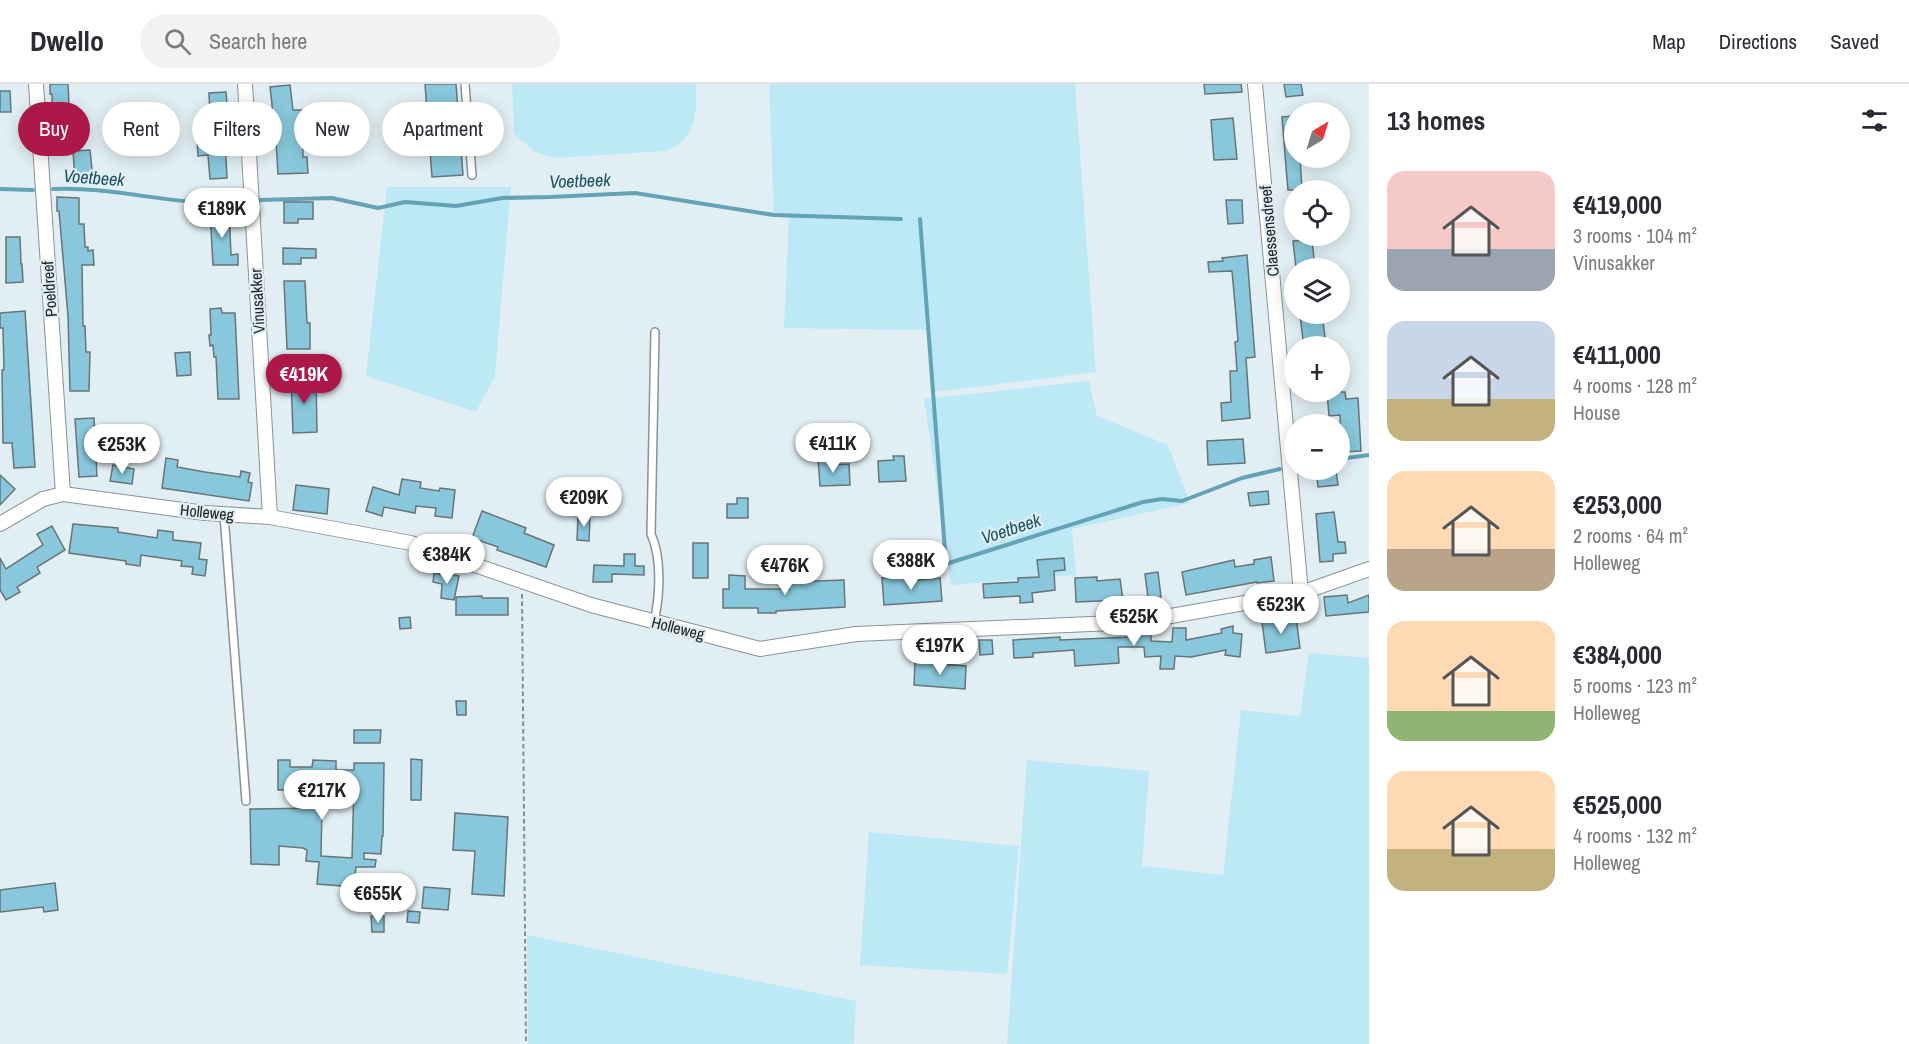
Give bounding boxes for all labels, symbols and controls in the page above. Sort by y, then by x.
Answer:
search box [140,14,560,68]
text: Dwello [30,22,104,60]
icon: search [161,25,194,58]
text: Search here [209,26,307,56]
text: Map [1652,27,1686,56]
text: Directions [1719,27,1797,56]
text: Saved [1830,27,1879,56]
chip: Buy [18,102,90,156]
chip: Rent [102,102,180,156]
chip: Filters [192,102,282,156]
chip: New [294,102,370,156]
chip: Apartment [382,102,504,156]
north arrow [1284,102,1350,168]
map controls [1284,102,1350,480]
text: 13 homes [1387,103,1485,138]
icon: filters [1858,104,1891,137]
water label: Voetbeek [63,163,126,192]
water label: Voetbeek [549,167,612,194]
button: locate [1284,180,1350,246]
street label: Claessensdreef [1254,184,1284,277]
text: €419,000 [1573,187,1662,222]
pin: €189K [180,188,264,239]
text: €189K [198,194,246,221]
icon: home [1435,195,1507,267]
text: 3 rooms · 104 m² [1573,222,1697,249]
text: Vinusakker [1573,249,1655,276]
button: layers [1284,258,1350,324]
street label: Poeldreef [36,260,62,318]
street label: Vinusakker [244,267,270,334]
button: + [1284,336,1350,402]
text: €411,000 [1573,337,1661,372]
icon: home [1435,345,1507,417]
pin: €419K [262,354,346,405]
text: €419K [280,360,328,387]
text: 4 rooms · 128 m² [1573,372,1697,399]
text: House [1573,399,1620,426]
button: − [1284,414,1350,480]
pin: €411K [791,423,875,474]
pin: €253K [80,424,164,475]
text: €411K [809,429,857,456]
text: €253K [98,430,146,457]
pin: €209K [542,477,626,528]
text: €209K [560,483,608,510]
text: €253,000 [1573,487,1662,522]
icon: home [1435,495,1507,567]
street label: Holleweg [179,498,236,526]
water label: Voetbeek [978,507,1044,550]
text: 2 rooms · 64 m² [1573,522,1688,549]
pin: €384K [405,534,489,585]
text: €384K [423,540,471,567]
pin: €388K [869,540,953,591]
pin: €476K [743,545,827,596]
text: €388K [887,546,935,573]
text: Holleweg [1573,549,1640,576]
text: €476K [761,551,809,578]
pin: €523K [1239,584,1323,635]
text: €523K [1257,590,1305,617]
pin: €525K [1092,596,1176,647]
text: €525K [1110,602,1158,629]
street label: Holleweg [649,611,708,645]
pin: €197K [898,625,982,676]
text: €197K [916,631,964,658]
text: €384,000 [1573,637,1662,672]
icon: home [1435,645,1507,717]
text: 5 rooms · 123 m² [1573,672,1697,699]
text: Holleweg [1573,699,1640,726]
pin: €217K [280,770,364,821]
text: €217K [298,776,346,803]
text: €525,000 [1573,787,1662,822]
icon: home [1435,795,1507,867]
text: 4 rooms · 132 m² [1573,822,1697,849]
text: Holleweg [1573,849,1640,876]
pin: €655K [336,873,420,924]
text: €655K [354,879,402,906]

